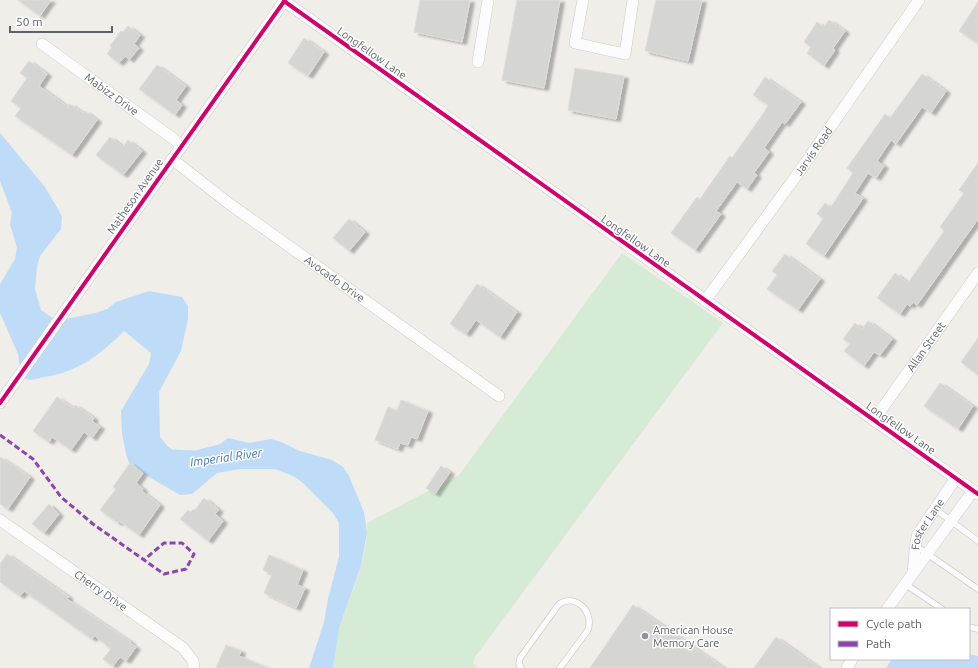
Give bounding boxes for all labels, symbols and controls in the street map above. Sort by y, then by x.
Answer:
scale bar [10,8,112,34]
text: 50 m [16,15,43,28]
street label: Longfellow Lane [335,25,409,81]
street label: Mabizz Drive [83,71,141,118]
street label: Jarvis Road [793,125,835,178]
street label: Matheson Avenue [105,156,165,236]
street label: Longfellow Lane [599,213,673,269]
street label: Avocado Drive [302,253,367,304]
street label: Allan Street [904,319,948,374]
street label: Longfellow Lane [864,400,938,456]
water label: Imperial River [189,445,263,468]
street label: Foster Lane [909,496,946,551]
street label: Cherry Drive [72,568,129,613]
legend [830,608,970,660]
text: Cycle path [866,617,922,630]
place label: American House Memory Care [653,624,733,649]
marker: American House Memory Care [640,631,650,641]
text: Path [866,637,891,650]

